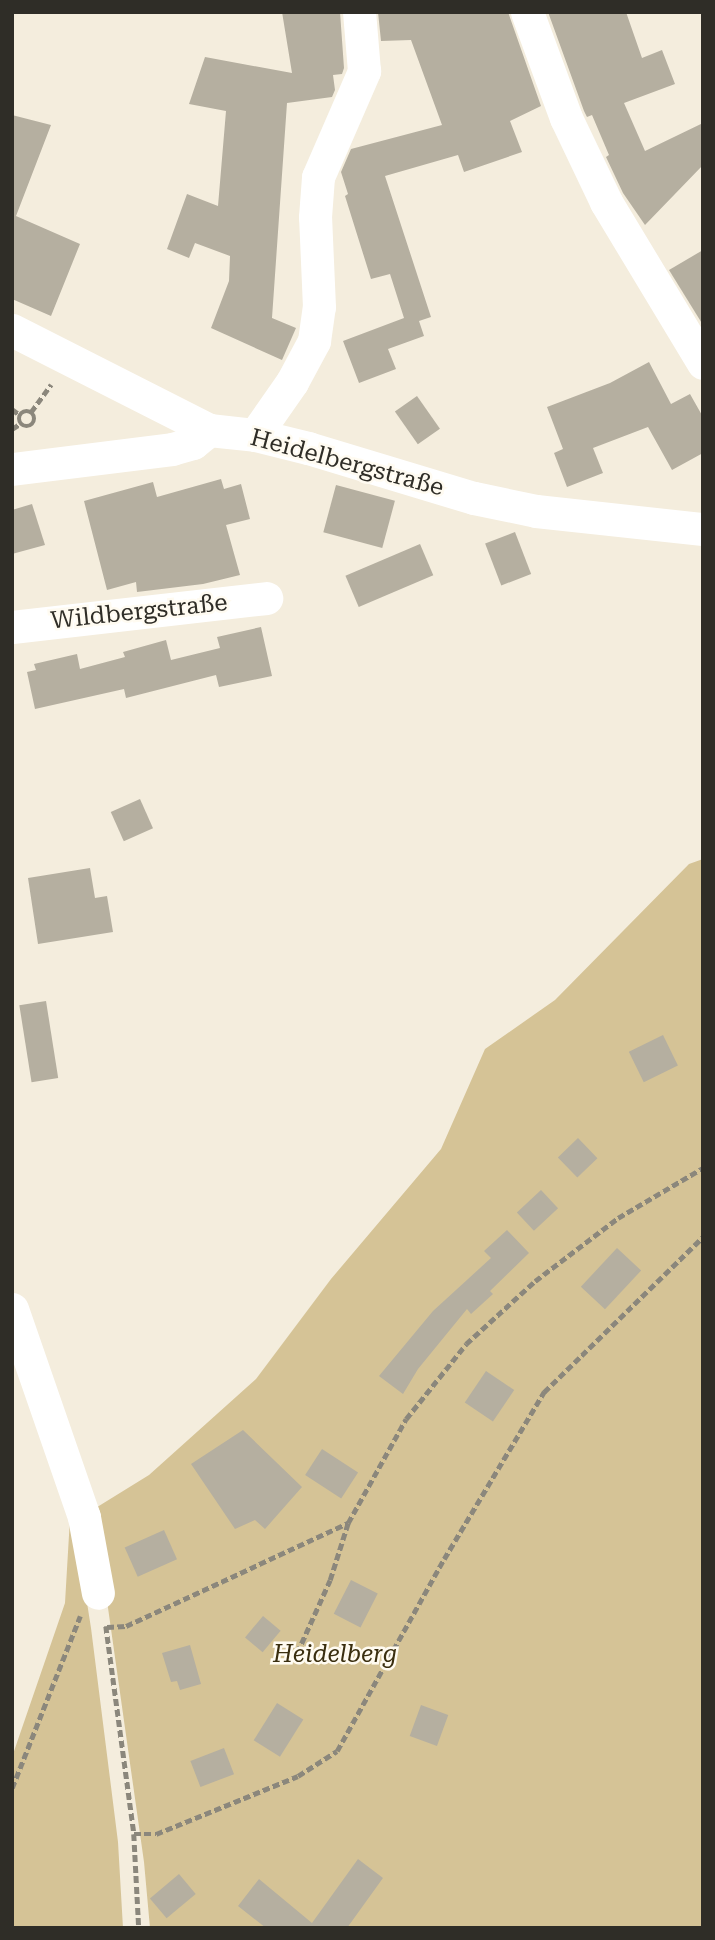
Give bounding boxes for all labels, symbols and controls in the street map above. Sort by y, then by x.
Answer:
street label: Heidelbergstraße [247,423,447,503]
street label: Wildbergstraße [49,588,229,636]
park label: Heidelberg [273,1641,397,1669]

